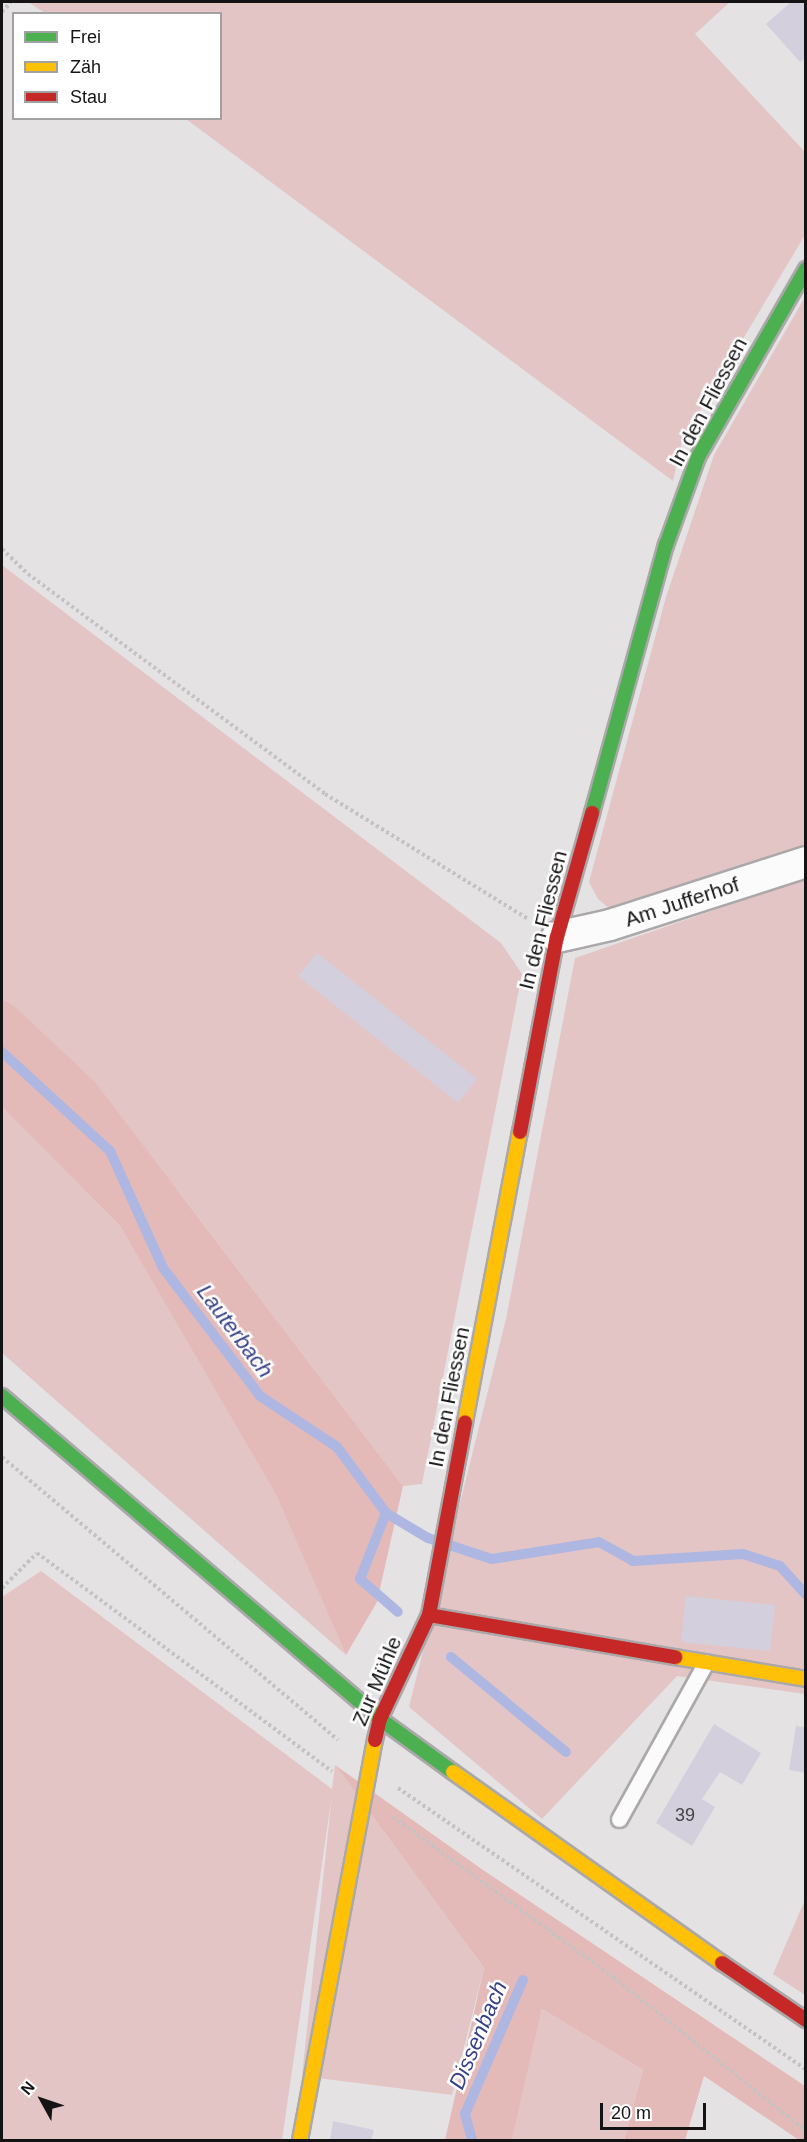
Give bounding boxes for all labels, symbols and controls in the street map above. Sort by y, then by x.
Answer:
legend [12,12,222,120]
text: Frei [70,27,101,47]
text: Zäh [70,57,101,77]
text: Stau [70,87,107,107]
street label: In den Fliessen [663,333,753,471]
street label: In den Fliessen [514,848,572,992]
street label: Am Jufferhof [622,872,742,932]
water label: Lauterbach [191,1279,279,1383]
street label: In den Fliessen [423,1325,475,1469]
street label: Zur Mühle [347,1633,407,1729]
house number: 39 [675,1804,695,1826]
water label: Dissenbach [443,1977,513,2093]
north arrow [12,2070,72,2130]
text: N [18,2078,38,2098]
scale bar [603,2091,710,2129]
text: 20 m [611,2103,651,2123]

